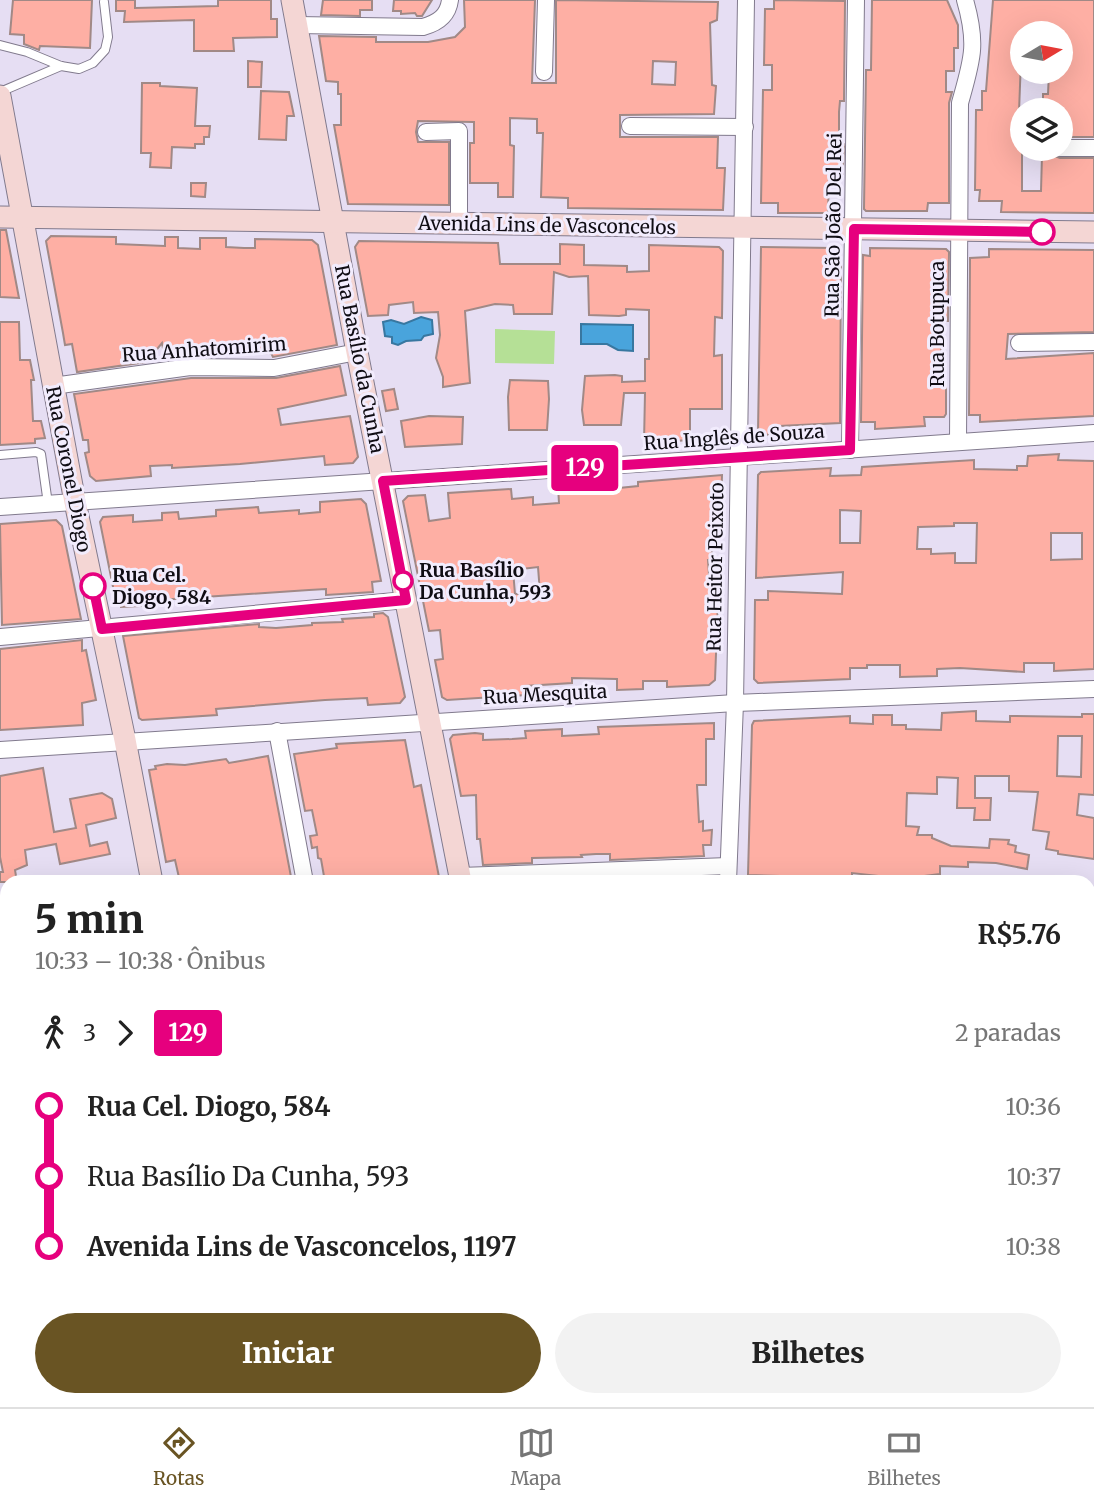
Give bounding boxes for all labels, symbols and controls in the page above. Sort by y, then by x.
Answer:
north arrow [1010,21,1073,84]
map controls [1010,21,1073,161]
button: layers [1010,98,1073,161]
street label: Rua São João Del Rei [819,132,847,318]
street label: Avenida Lins de Vasconcelos [417,211,676,239]
unlabelled marker [1029,219,1055,245]
street label: Rua Botupuca [925,261,949,387]
street label: Rua Basílio da Cunha [330,263,390,455]
street label: Rua Anhatomirim [121,331,287,367]
street label: Rua Coronel Diogo [41,384,97,554]
street label: Rua Inglês de Souza [643,419,825,455]
line badge: 129 [545,445,625,491]
text: 129 [565,452,605,483]
street label: Rua Heitor Peixoto [702,482,728,652]
place label: Rua Basílio Da Cunha, 593 [419,558,551,604]
place label: Rua Cel. Diogo, 584 [112,563,211,609]
marker: Rua Basílio Da Cunha, 593 [393,571,413,591]
marker: Rua Cel. Diogo, 584 [80,573,106,599]
street label: Rua Mesquita [482,679,608,709]
text: 5 min [35,896,144,943]
text: R$5.76 [977,918,1061,951]
text: 10:33 – 10:38 · Ônibus [35,946,265,975]
icon: walk [35,1014,73,1052]
icon: forward [106,1014,144,1052]
text: 129 [168,1017,208,1048]
text: 3 [83,1018,96,1047]
text: 2 paradas [955,1018,1061,1047]
text: Rua Cel. Diogo, 584 [87,1090,330,1123]
text: 10:36 [1006,1092,1061,1121]
text: Rua Basílio Da Cunha, 593 [87,1160,409,1193]
text: 10:37 [1007,1162,1061,1191]
text: Avenida Lins de Vasconcelos, 1197 [87,1230,517,1263]
text: 10:38 [1006,1232,1061,1261]
button: Iniciar [35,1313,541,1393]
button: Bilhetes [555,1313,1061,1393]
tab: Rotas [153,1424,204,1490]
tab: Mapa [510,1424,561,1490]
tab: Bilhetes [867,1424,941,1490]

